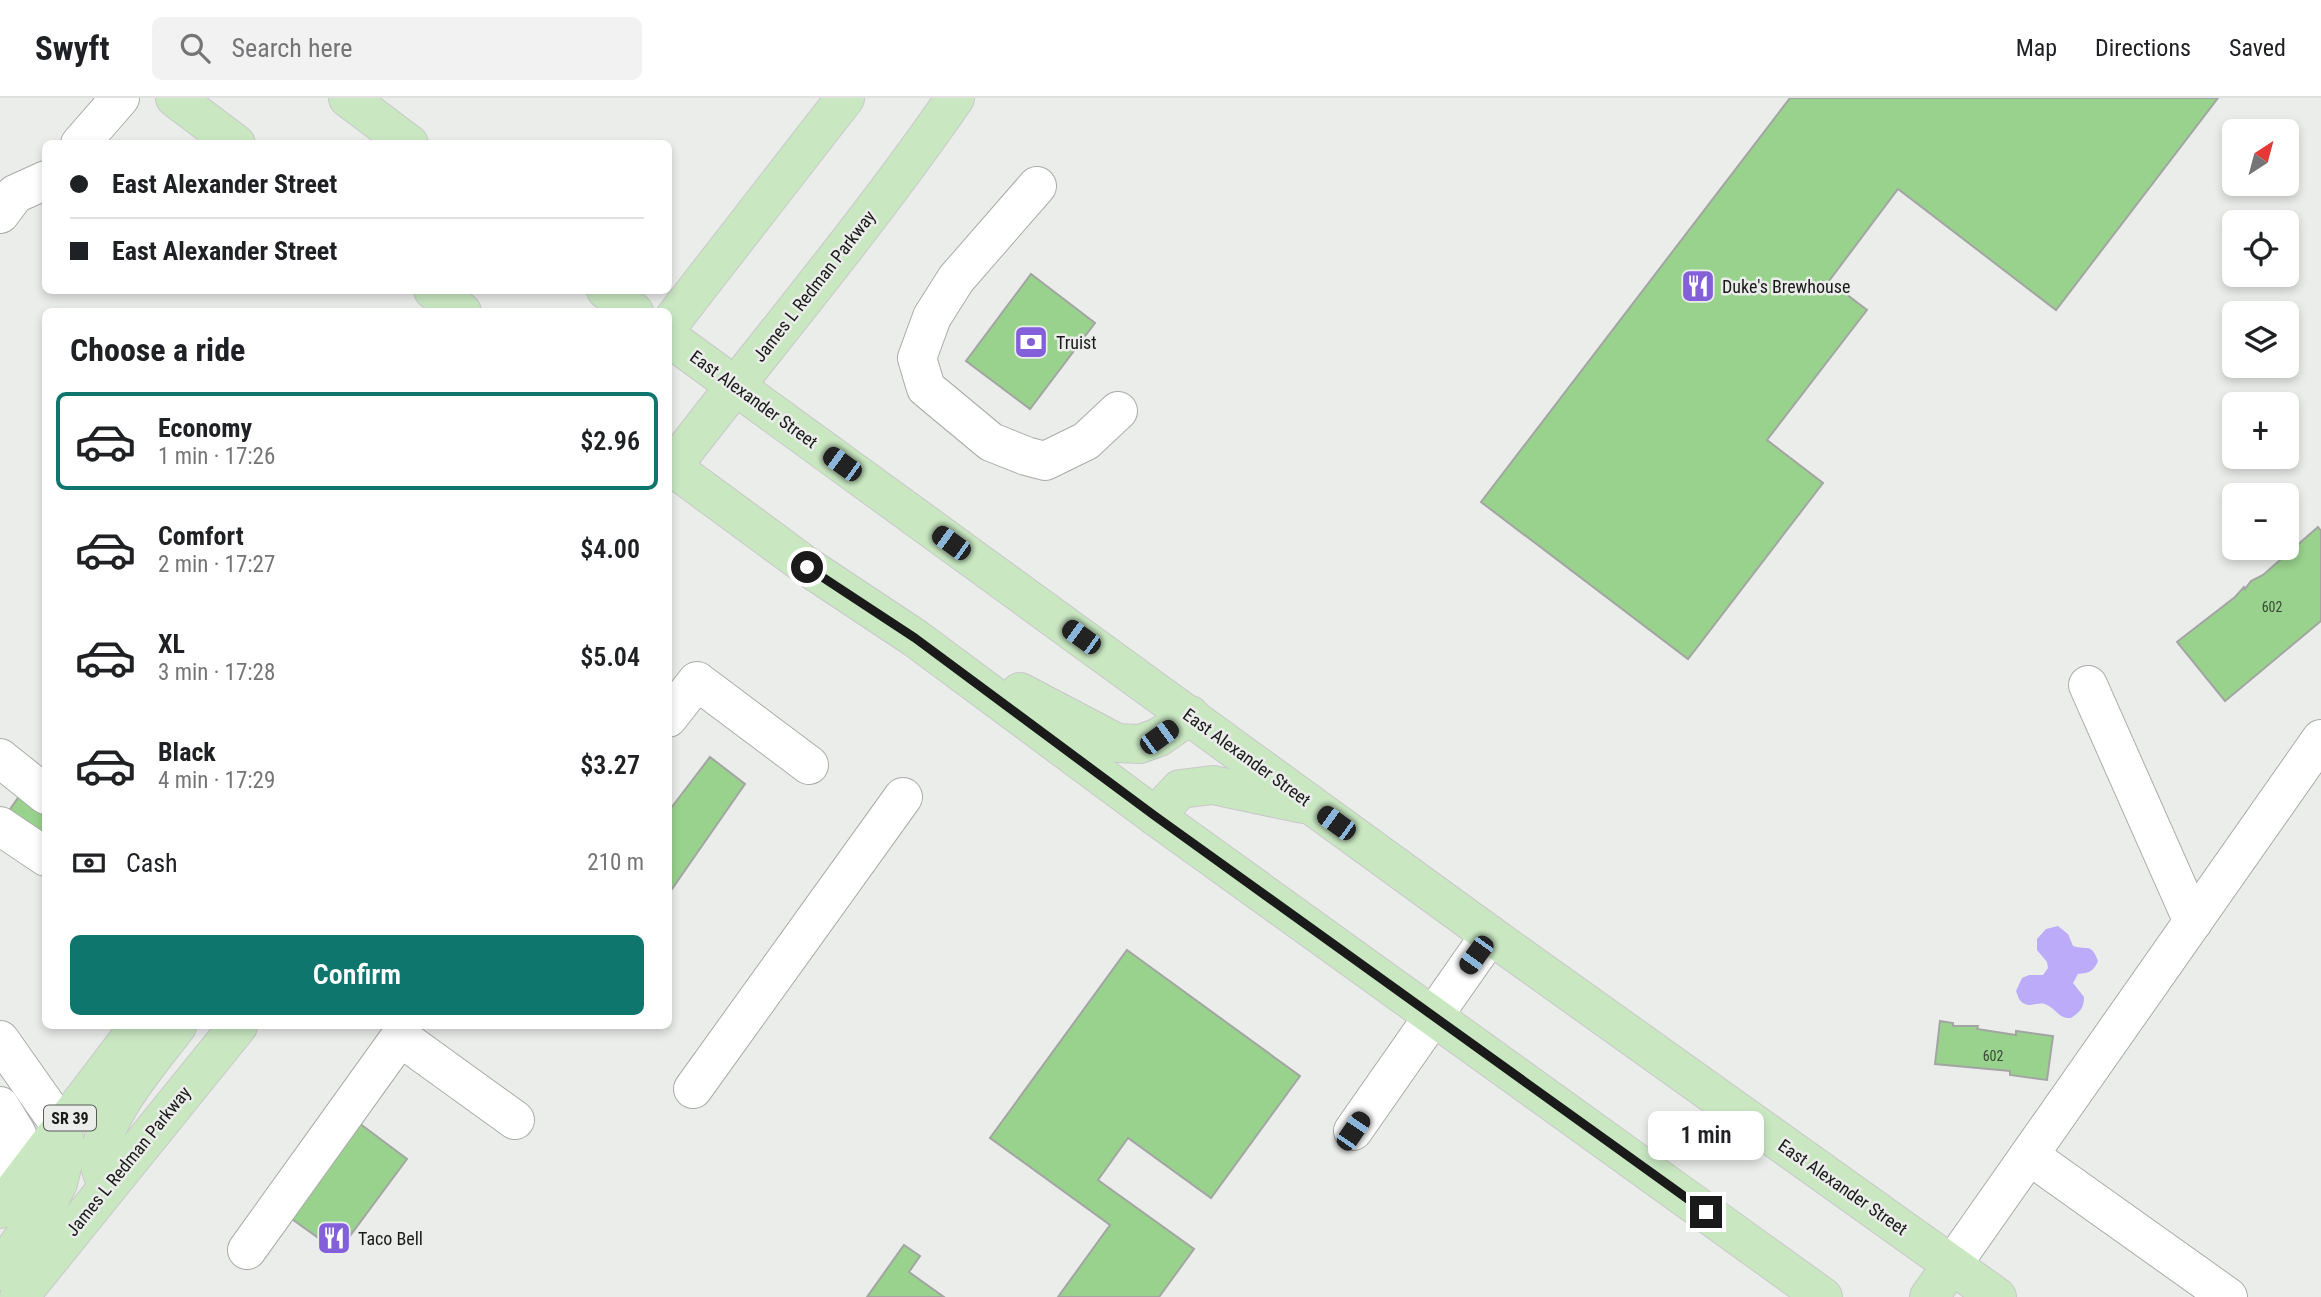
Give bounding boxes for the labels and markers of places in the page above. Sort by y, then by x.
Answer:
restaurant icon: Duke's Brewhouse [1679,267,1717,305]
place label: Duke's Brewhouse [1722,276,1850,297]
bank icon: Truist [1012,323,1050,361]
place label: Truist [1056,332,1097,353]
restaurant icon: Taco Bell [315,1219,353,1257]
place label: Taco Bell [358,1228,423,1249]

